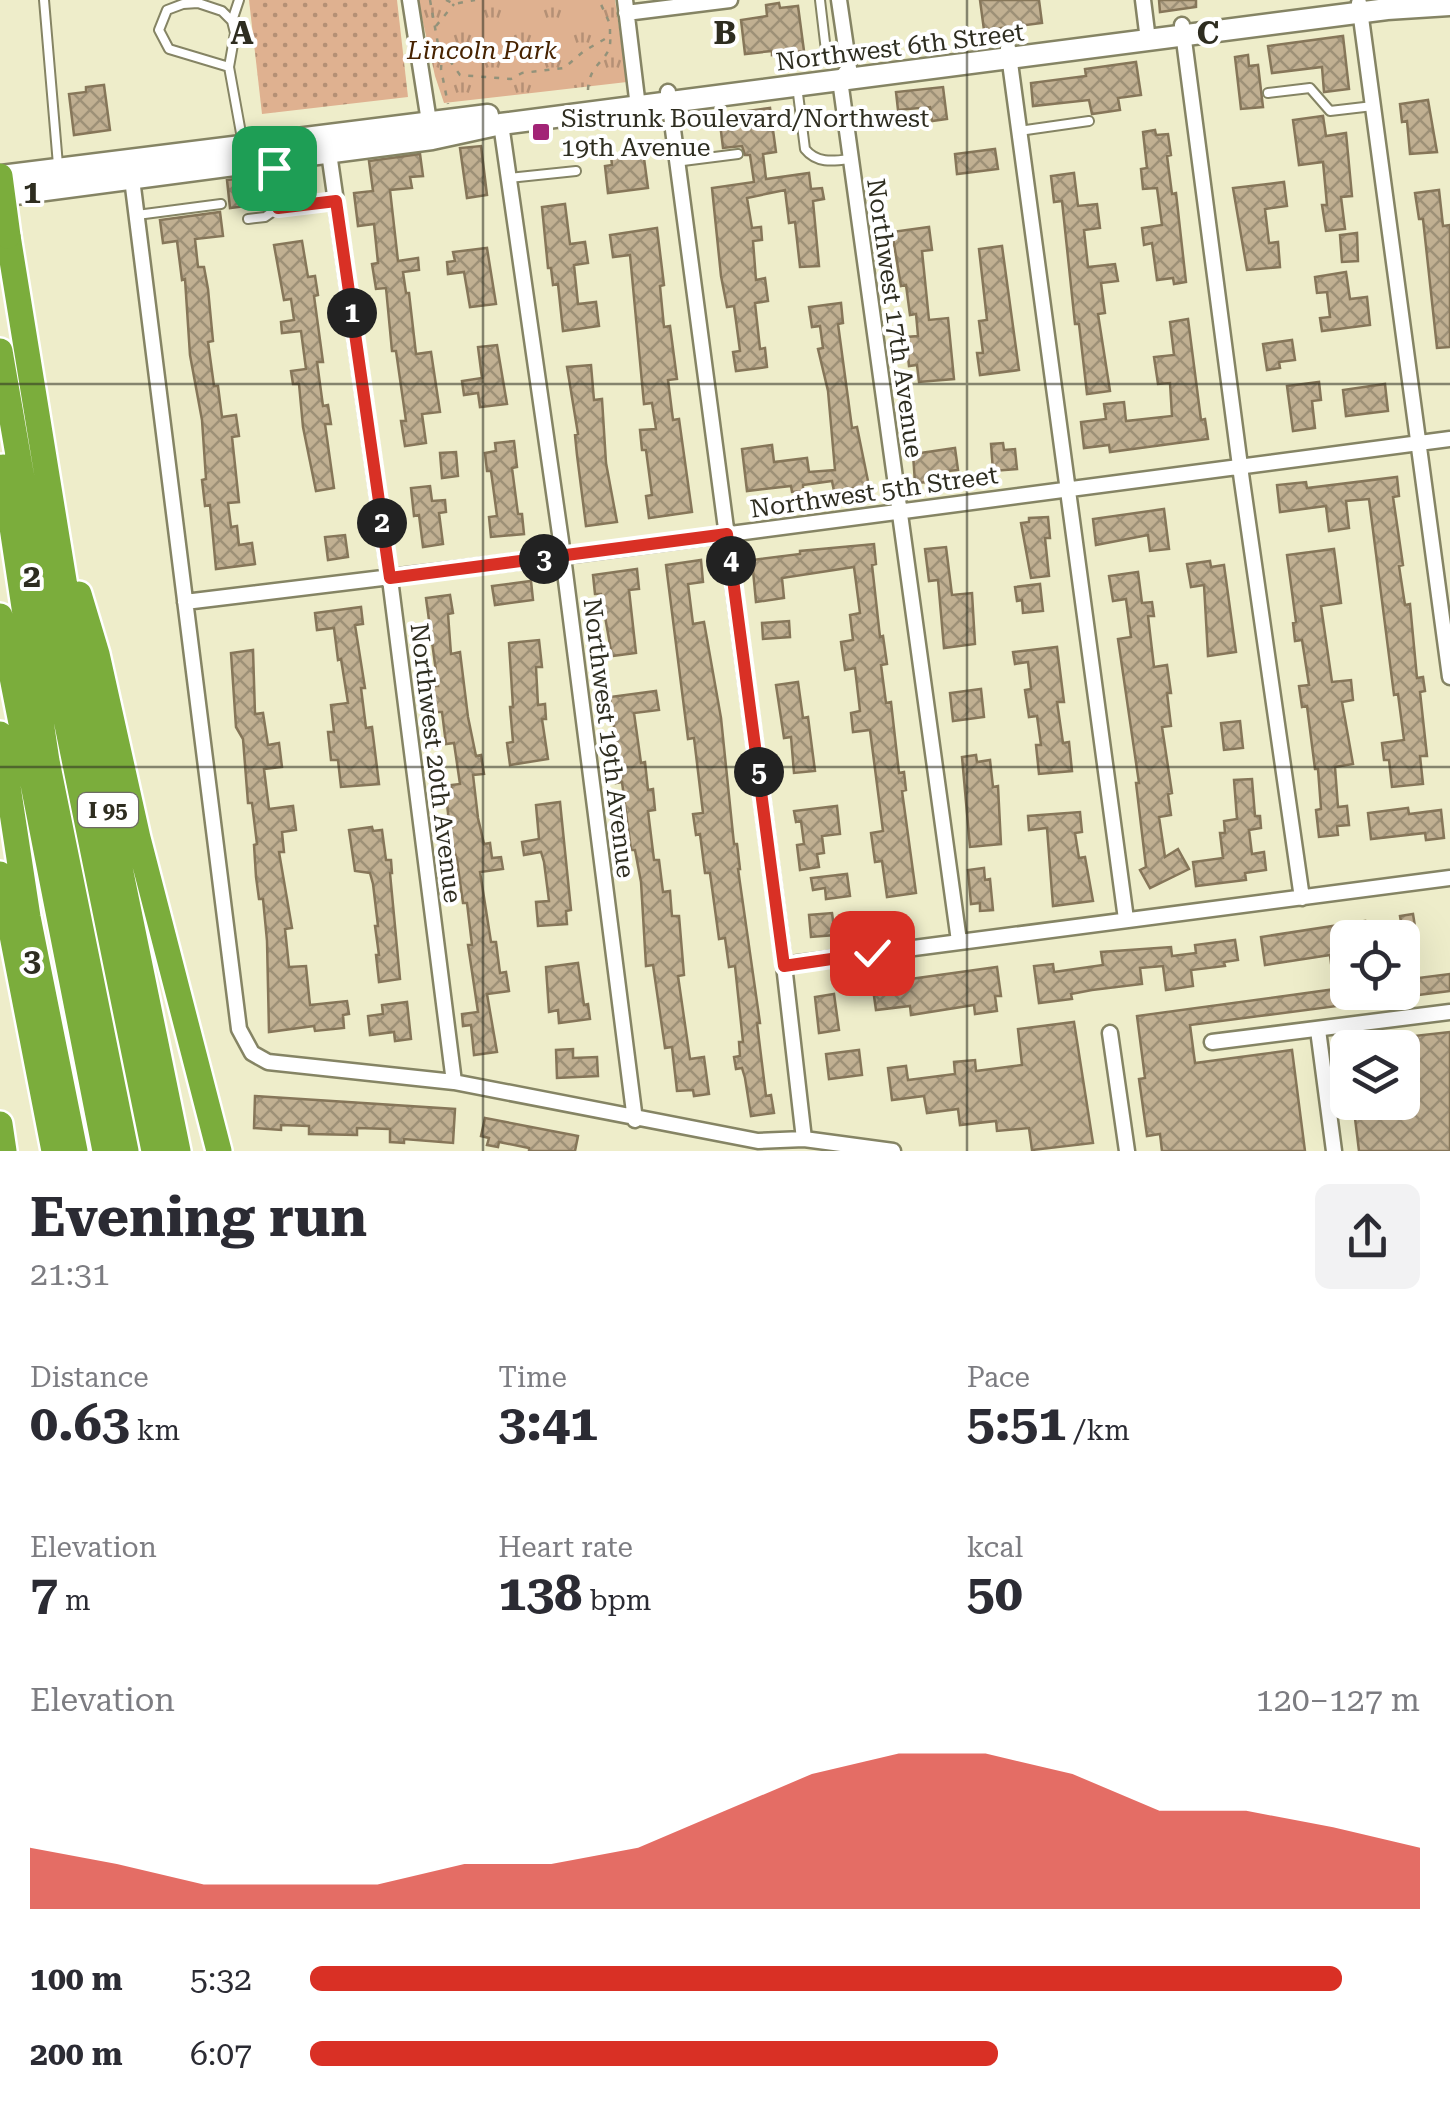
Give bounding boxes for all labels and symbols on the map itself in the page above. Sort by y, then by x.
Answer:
text: A [230,14,254,52]
text: B [713,14,737,52]
text: C [1197,14,1219,52]
street label: Northwest 6th Street [774,17,1026,77]
park label: Lincoln Park [406,36,558,65]
place label: Sistrunk Boulevard/Northwest 19th Avenue [561,104,929,162]
marker: Sistrunk Boulevard/Northwest 19th Avenue [530,121,552,143]
pin [232,126,317,211]
text: 1 [23,173,41,211]
street label: Northwest 17th Avenue [861,176,929,460]
pin: 1 [327,288,377,338]
street label: Northwest 5th Street [748,460,1000,524]
pin: 2 [357,498,407,548]
pin: 3 [519,534,569,584]
pin: 4 [706,536,756,586]
text: 2 [23,557,41,595]
street label: Northwest 19th Avenue [577,596,641,880]
street label: Northwest 20th Avenue [404,621,468,905]
pin: 5 [734,747,784,797]
road number: I 95 [78,793,138,827]
pin [830,911,915,996]
text: 3 [23,941,41,979]

